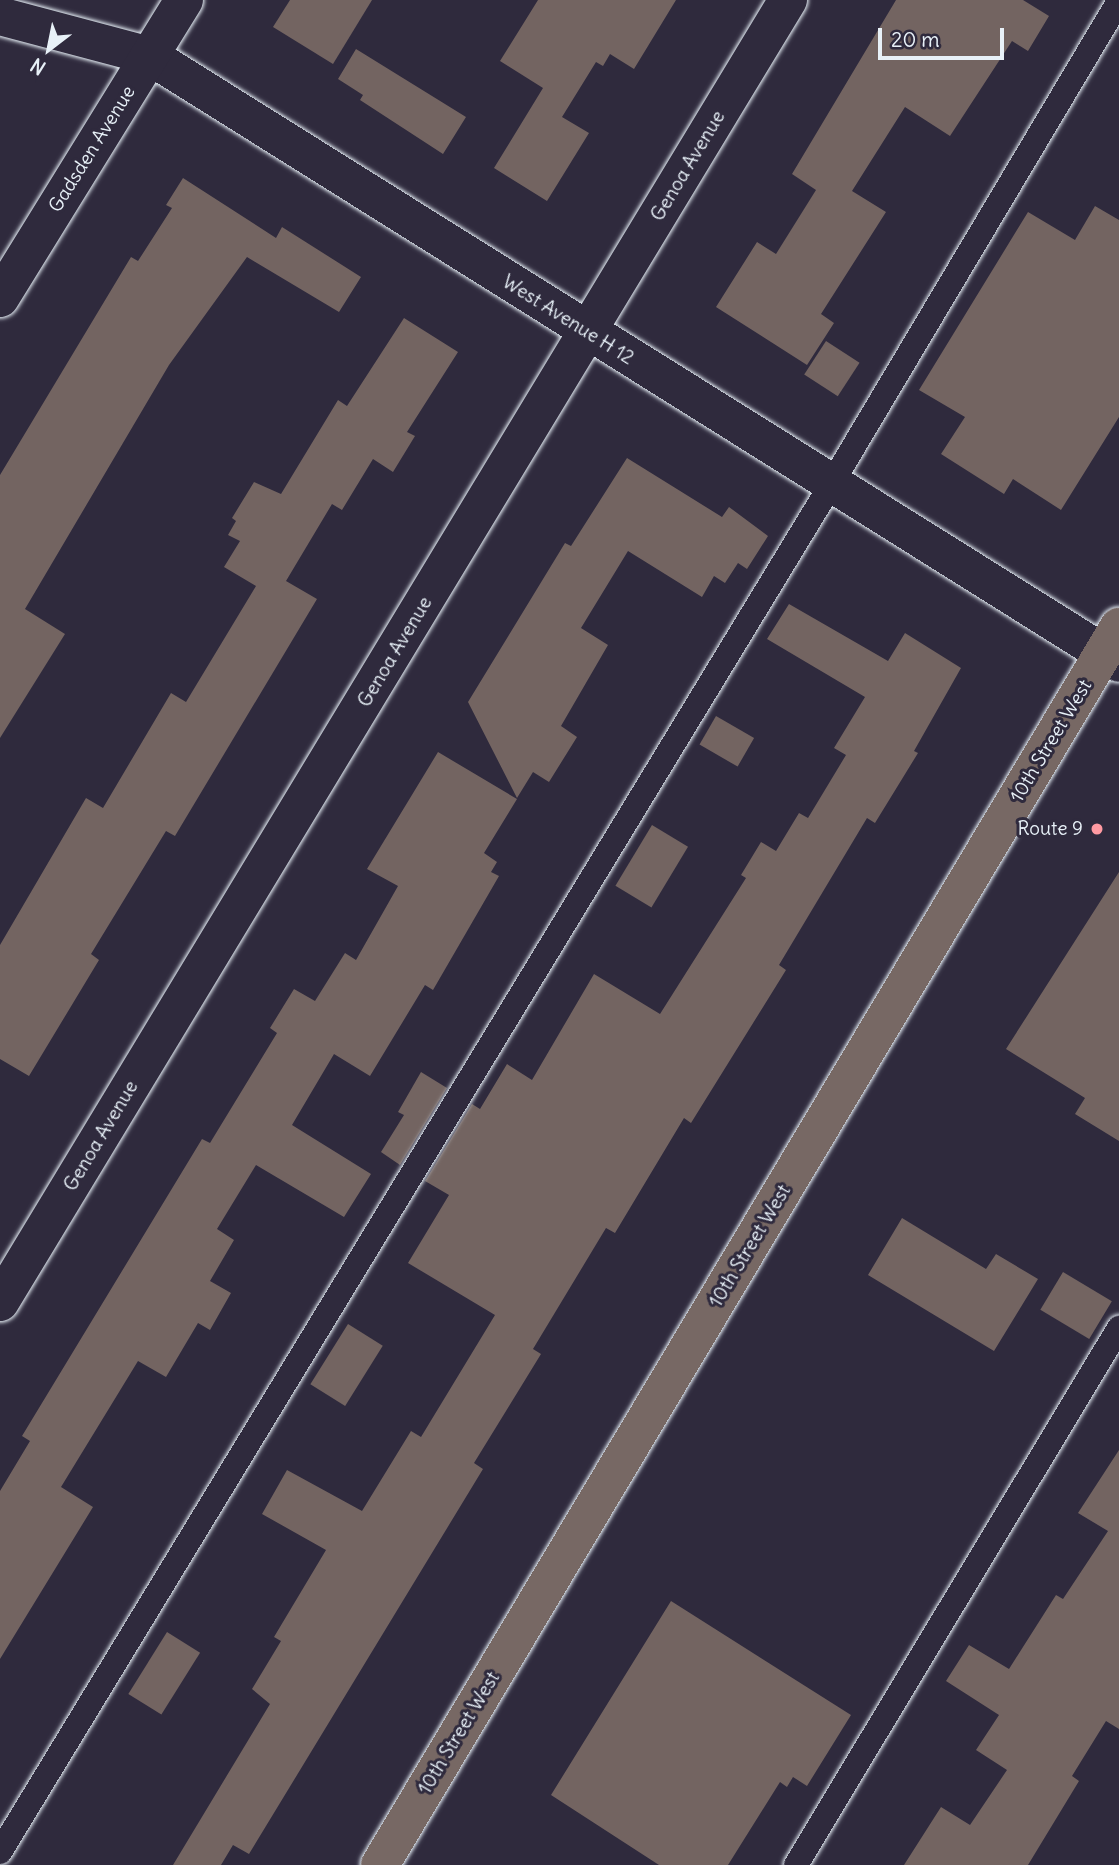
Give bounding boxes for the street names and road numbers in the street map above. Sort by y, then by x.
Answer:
street label: Gadsden Avenue [44,82,140,216]
street label: Genoa Avenue [646,107,730,225]
street label: West Avenue H 12 [498,270,638,370]
street label: Genoa Avenue [353,593,437,711]
street label: 10th Street West [1005,676,1097,806]
street label: Genoa Avenue [59,1077,143,1195]
street label: 10th Street West [704,1181,796,1311]
street label: 10th Street West [413,1668,505,1798]

